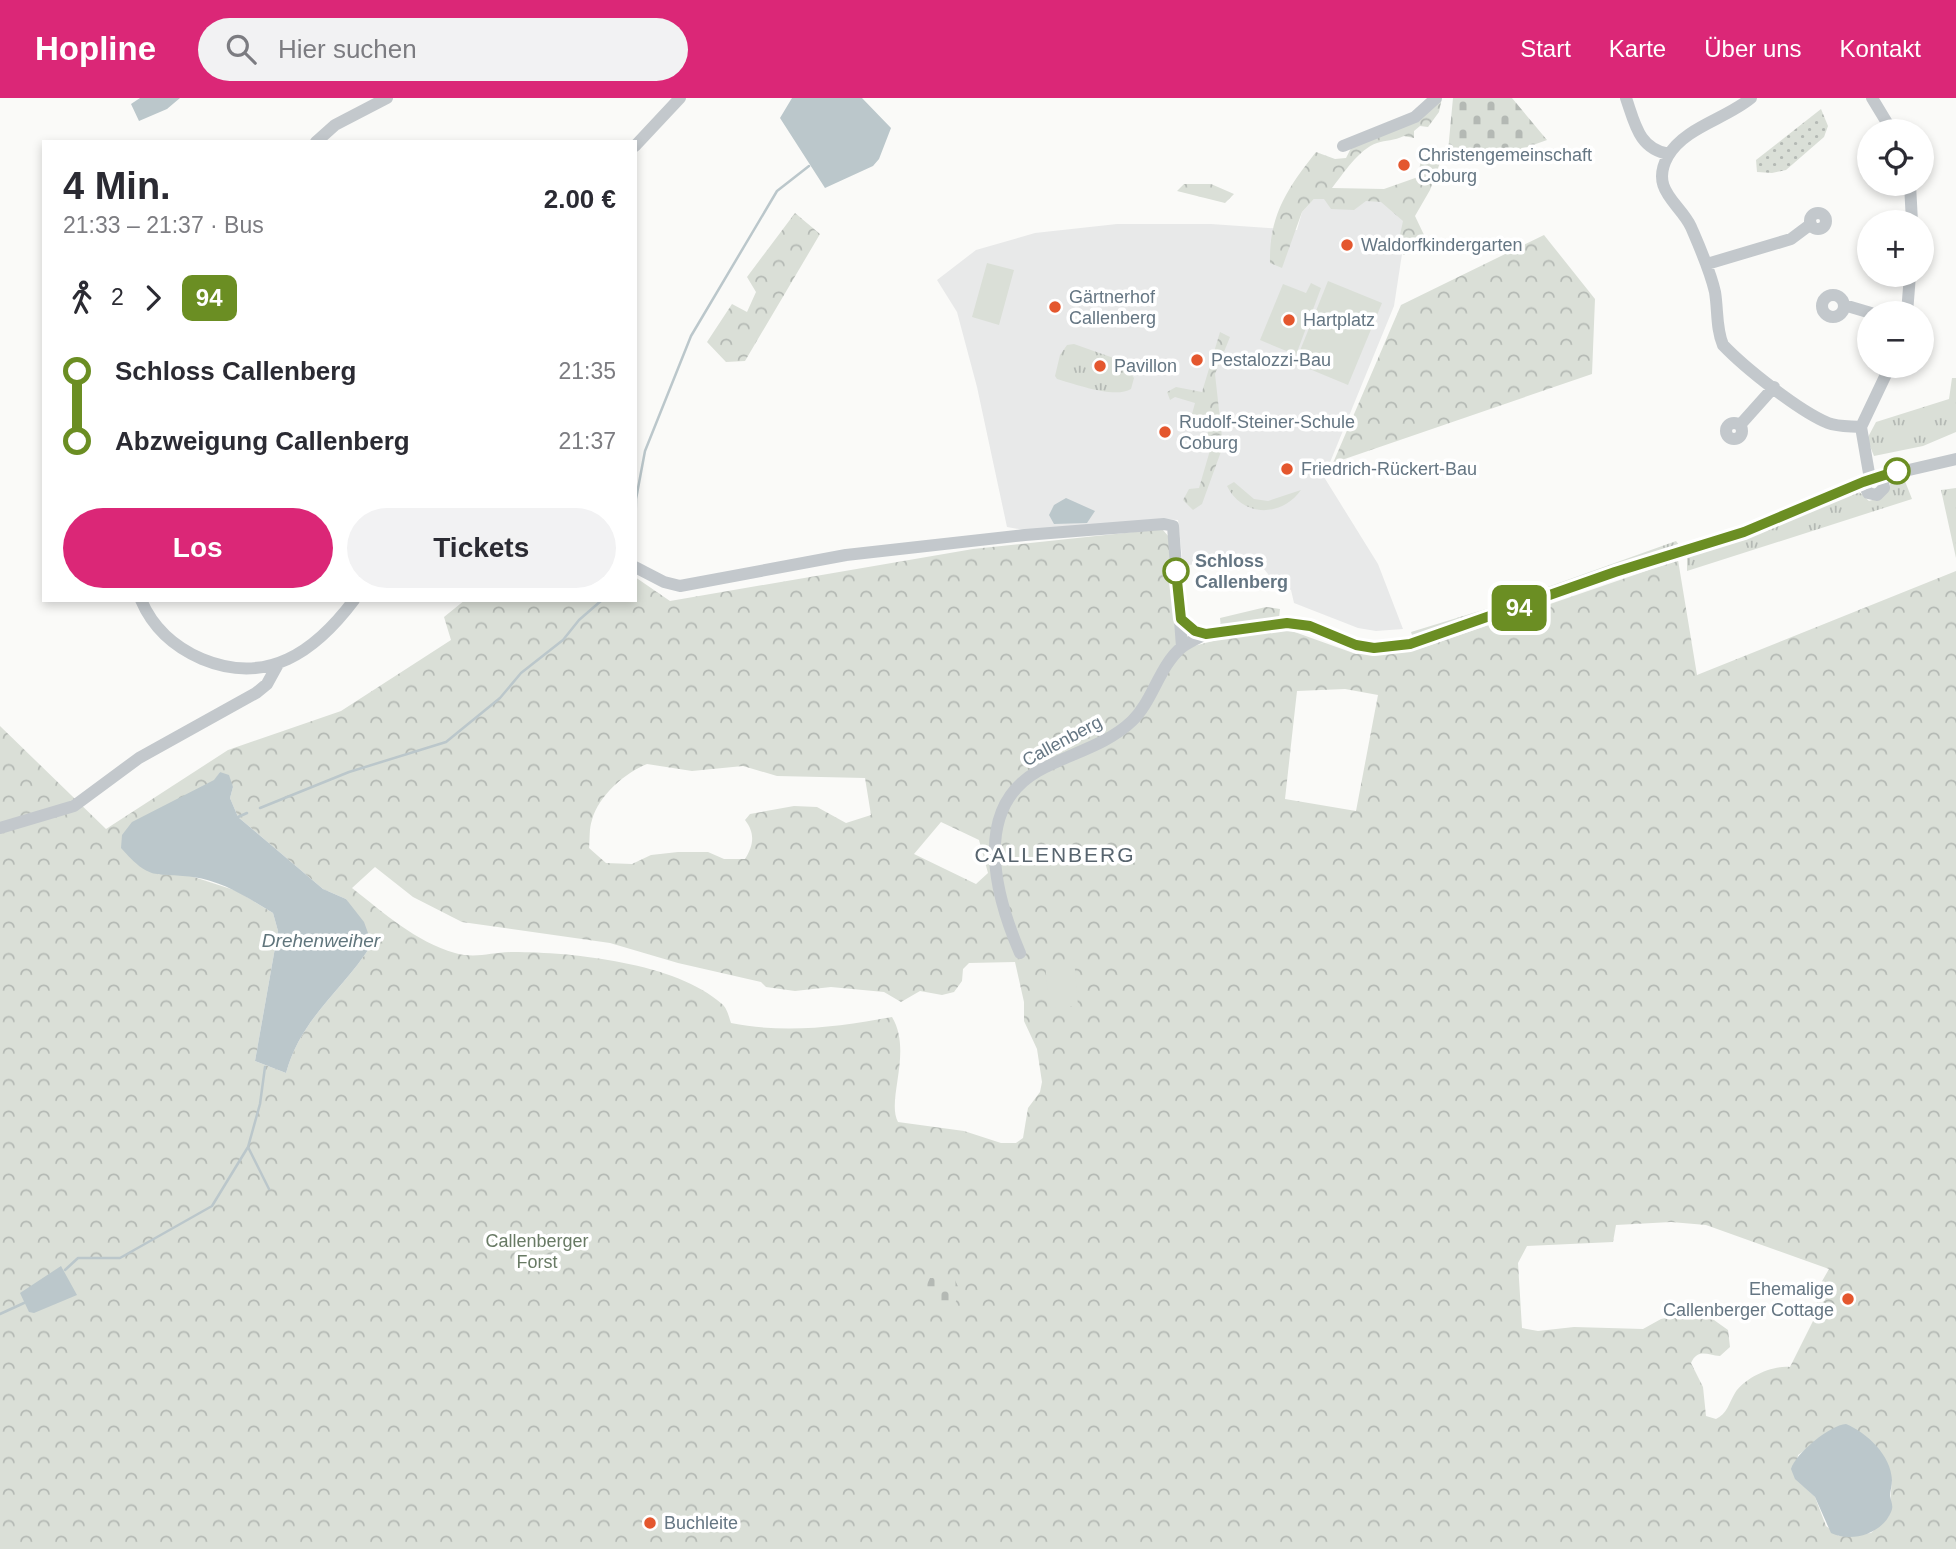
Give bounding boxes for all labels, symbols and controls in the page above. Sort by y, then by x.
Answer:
search box [198,18,688,81]
text: Hopline [35,30,156,67]
icon: search [222,30,260,68]
text: Hier suchen [278,34,417,64]
text: Start [1520,35,1571,62]
text: Karte [1609,35,1666,62]
text: Über uns [1704,35,1802,62]
text: Kontakt [1840,35,1921,62]
map controls [1857,119,1934,378]
button: locate [1857,119,1934,196]
place label: Christengemeinschaft Coburg [1418,145,1592,186]
marker: Christengemeinschaft Coburg [1396,157,1412,173]
text: 4 Min. [63,165,171,207]
text: 2.00 € [544,184,616,214]
button: + [1857,210,1934,287]
text: 21:33 – 21:37 · Bus [63,212,264,238]
place label: Waldorfkindergarten [1361,235,1522,255]
marker: Waldorfkindergarten [1339,237,1355,253]
icon: walk [63,279,101,317]
icon: forward [134,279,172,317]
text: 2 [111,284,124,310]
text: 94 [196,284,223,311]
place label: Gärtnerhof Callenberg [1069,287,1156,328]
marker: Gärtnerhof Callenberg [1047,299,1063,315]
button: − [1857,301,1934,378]
place label: Hartplatz [1303,310,1375,330]
marker: Hartplatz [1281,312,1297,328]
place label: Pestalozzi-Bau [1211,350,1331,370]
marker: Pestalozzi-Bau [1189,352,1205,368]
text: Schloss Callenberg [115,356,356,386]
place label: Pavillon [1114,356,1177,376]
text: 21:35 [558,358,616,384]
marker: Pavillon [1092,358,1108,374]
place label: Rudolf-Steiner-Schule Coburg [1179,412,1355,453]
marker: Rudolf-Steiner-Schule Coburg [1157,424,1173,440]
text: Abzweigung Callenberg [115,426,410,456]
text: 21:37 [558,428,616,454]
unlabelled marker [1884,458,1910,484]
place label: Friedrich-Rückert-Bau [1301,459,1477,479]
marker: Friedrich-Rückert-Bau [1279,461,1295,477]
button: Los [63,508,333,588]
button: Tickets [347,508,616,588]
place label: Schloss Callenberg [1195,551,1288,592]
marker: Schloss Callenberg [1163,558,1189,584]
line badge: 94 [1488,585,1550,631]
text: 94 [1506,594,1532,621]
street label: Callenberg [1019,712,1105,770]
district label: CALLENBERG [974,843,1136,866]
water label: Drehenweiher [262,930,381,951]
park label: Callenberger Forst [485,1231,589,1272]
place label: Ehemalige Callenberger Cottage [1663,1279,1834,1320]
marker: Ehemalige Callenberger Cottage [1840,1291,1856,1307]
place label: Buchleite [664,1513,738,1533]
marker: Buchleite [642,1515,658,1531]

